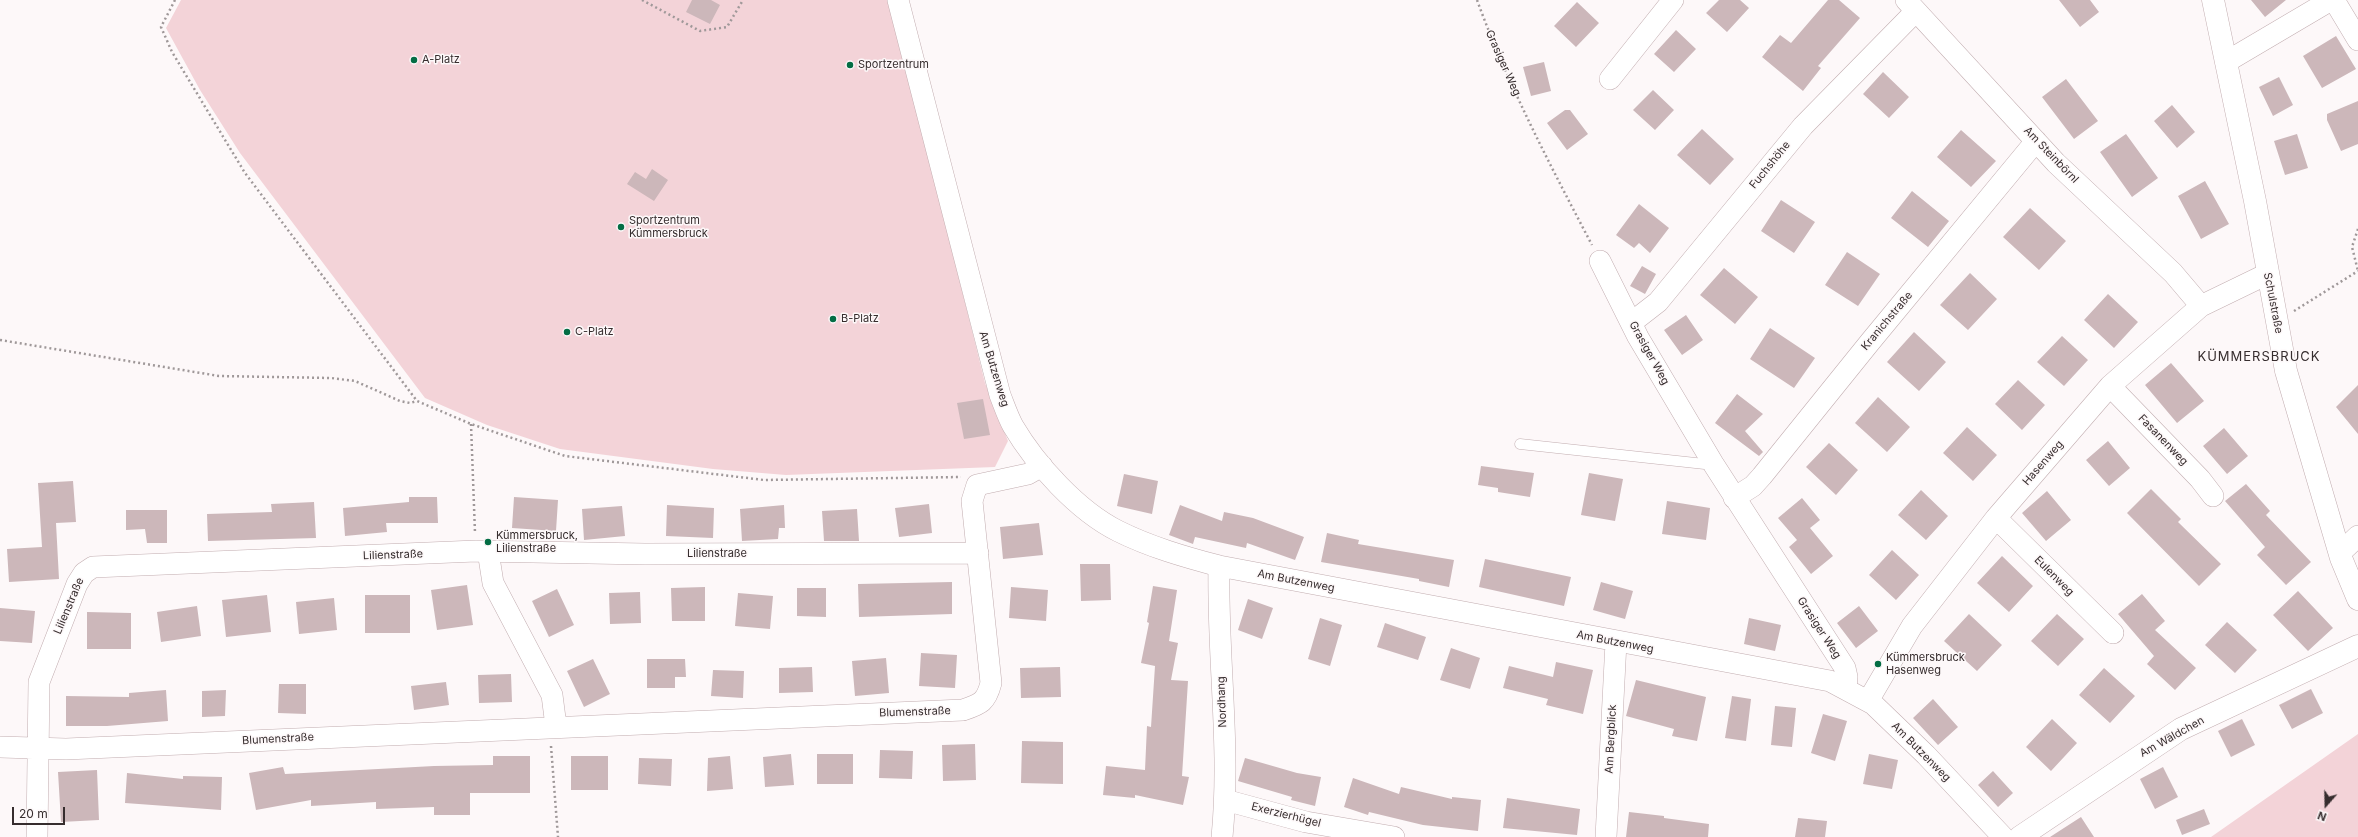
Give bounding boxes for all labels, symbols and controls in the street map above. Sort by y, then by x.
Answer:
street label: Grasiger Weg [1483,28,1523,98]
place label: A-Platz [422,53,460,67]
marker: A-Platz [409,55,419,65]
place label: Sportzentrum [858,58,929,72]
marker: Sportzentrum [845,60,855,70]
street label: Am Steinbörnl [2021,124,2081,186]
street label: Fuchshöhe [1747,139,1793,191]
place label: Sportzentrum Kümmersbruck [629,214,708,240]
marker: Sportzentrum Kümmersbruck [616,222,626,232]
street label: Schulstraße [2261,271,2285,335]
street label: Kranichstraße [1859,289,1915,353]
place label: B-Platz [841,312,879,326]
marker: B-Platz [828,314,838,324]
street label: Grasiger Weg [1626,319,1672,387]
place label: C-Platz [575,325,614,339]
marker: C-Platz [562,327,572,337]
street label: Am Butzenweg [976,330,1012,408]
district label: KÜMMERSBRUCK [2197,349,2321,365]
street label: Fasanenweg [2135,412,2191,468]
street label: Hasenweg [2020,438,2066,488]
place label: Kümmersbruck, Lilienstraße [496,529,578,555]
marker: Kümmersbruck, Lilienstraße [483,537,493,547]
street label: Lilienstraße [363,547,423,563]
street label: Lilienstraße [687,547,747,561]
street label: Eulenweg [2031,553,2077,599]
street label: Am Butzenweg [1256,567,1336,595]
street label: Lilienstraße [51,576,87,636]
street label: Grasiger Weg [1794,595,1844,661]
street label: Am Butzenweg [1575,628,1655,656]
place label: Kümmersbruck Hasenweg [1886,651,1965,677]
marker: Kümmersbruck Hasenweg [1873,659,1883,669]
street label: Nordhang [1215,676,1229,728]
street label: Blumenstraße [879,704,951,720]
street label: Am Bergblick [1603,704,1619,774]
street label: Am Wäldchen [2137,714,2207,760]
street label: Am Butzenweg [1889,720,1953,784]
street label: Blumenstraße [242,731,314,747]
north arrow [2306,785,2346,825]
scale bar [14,799,67,825]
street label: Exerzierhügel [1250,800,1322,830]
text: 20 m [19,806,48,821]
text: N [2316,808,2328,824]

